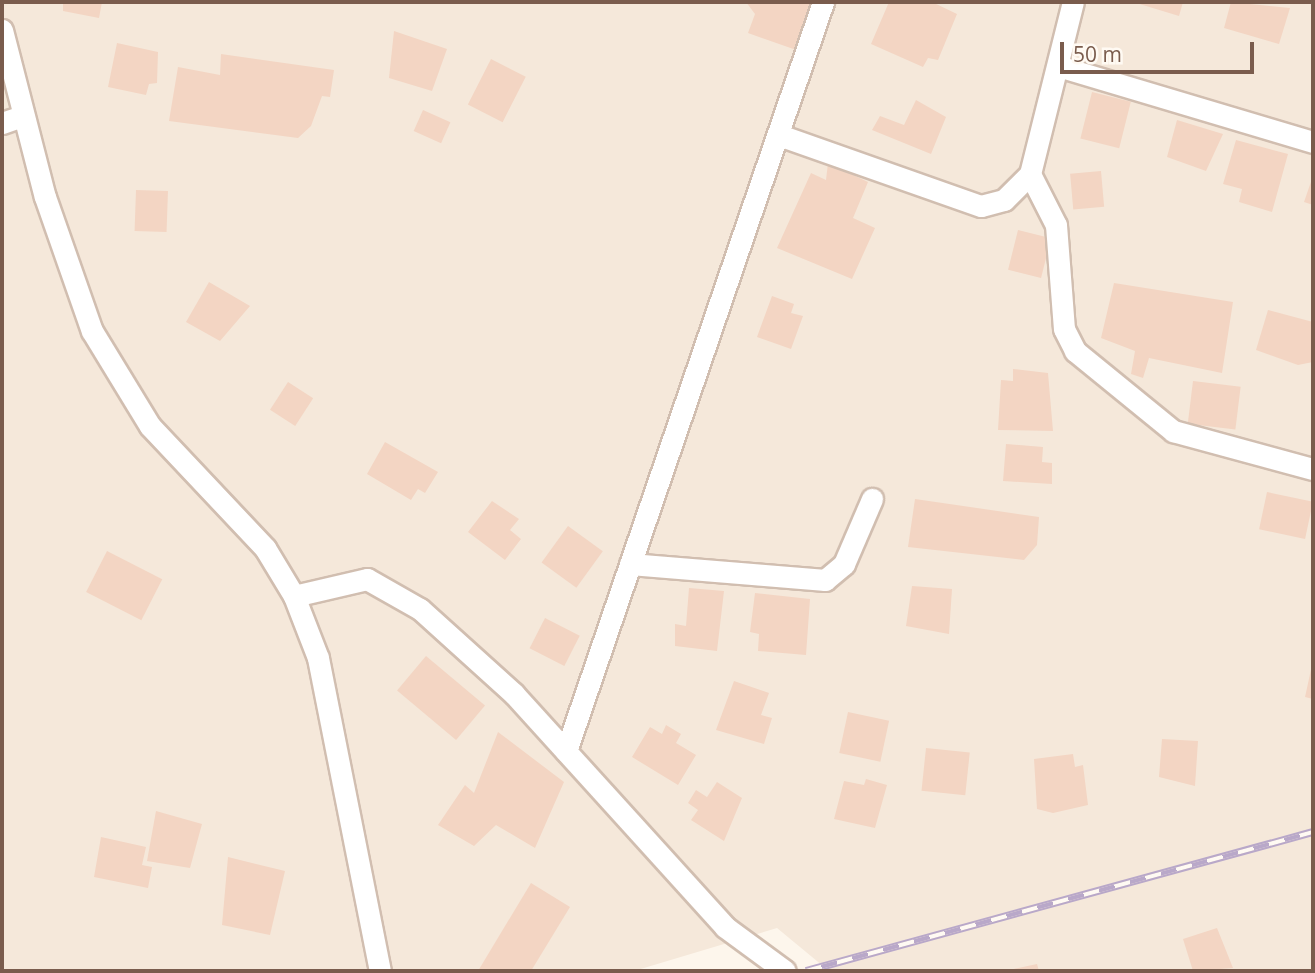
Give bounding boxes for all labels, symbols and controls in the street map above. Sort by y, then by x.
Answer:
scale bar [1063,28,1257,72]
text: 50 m [1073,40,1122,68]

